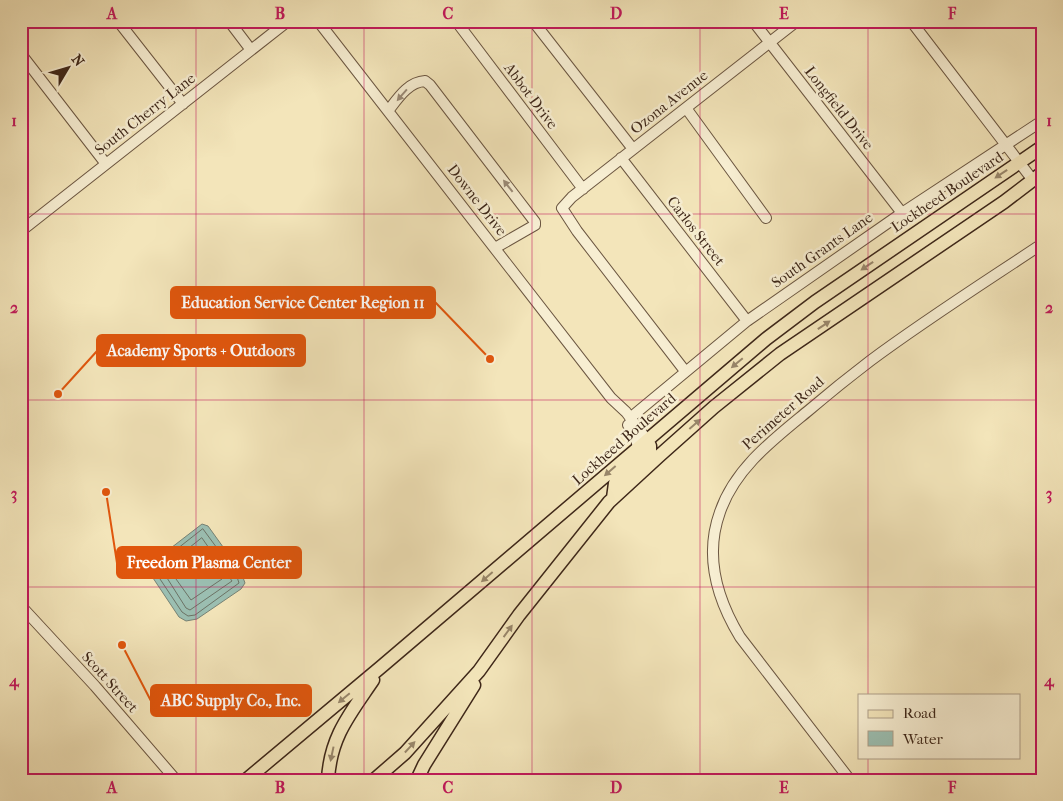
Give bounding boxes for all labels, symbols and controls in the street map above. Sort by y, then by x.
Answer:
text: A [106,4,118,23]
text: B [275,4,285,23]
text: C [443,4,454,23]
text: D [610,4,622,23]
text: E [779,4,789,23]
text: F [947,4,957,23]
north arrow [42,42,92,92]
text: N [68,51,88,70]
street label: Abbot Drive [500,59,562,133]
street label: Longfield Drive [801,63,878,154]
street label: Ozona Avenue [627,66,712,138]
street label: South Cherry Lane [91,69,199,159]
one-way arrow [396,88,407,101]
text: 1 [11,111,17,130]
text: 1 [1046,111,1052,130]
street label: Lockheed Boulevard [888,147,1007,236]
street label: Downe Drive [443,161,511,240]
one-way arrow [994,169,1008,179]
one-way arrow [502,180,513,193]
street label: Carlos Street [663,193,729,270]
street label: South Grants Lane [768,208,877,292]
one-way arrow [860,261,874,271]
callout: Education Service Center Region 11 [171,287,435,318]
text: Education Service Center Region 11 [181,293,425,313]
text: 2 [10,298,18,317]
text: 2 [1045,298,1053,317]
one-way arrow [817,320,831,329]
callout: Academy Sports + Outdoors [97,335,305,366]
text: Academy Sports + Outdoors [106,341,295,361]
one-way arrow [731,358,744,369]
street label: Perimeter Road [738,372,828,453]
street label: Lockheed Boulevard [569,389,680,489]
one-way arrow [689,418,702,429]
one-way arrow [604,466,617,477]
text: 3 [11,484,17,504]
text: 3 [1046,484,1052,504]
callout: Freedom Plasma Center [117,547,301,578]
text: Freedom Plasma Center [126,553,292,572]
one-way arrow [481,572,494,583]
one-way arrow [502,625,513,638]
street label: Scott Street [78,648,142,717]
text: 4 [8,671,20,691]
text: 4 [1043,671,1055,691]
callout: ABC Supply Co., Inc. [151,685,311,716]
text: ABC Supply Co., Inc. [160,691,301,711]
one-way arrow [337,693,350,704]
legend [858,694,1020,758]
text: Road [903,704,937,722]
text: Water [902,730,943,748]
one-way arrow [404,741,416,753]
one-way arrow [327,747,335,763]
text: A [106,778,118,797]
text: B [275,778,285,797]
text: C [443,778,454,797]
text: D [610,778,622,797]
text: E [779,778,789,797]
text: F [947,778,957,797]

